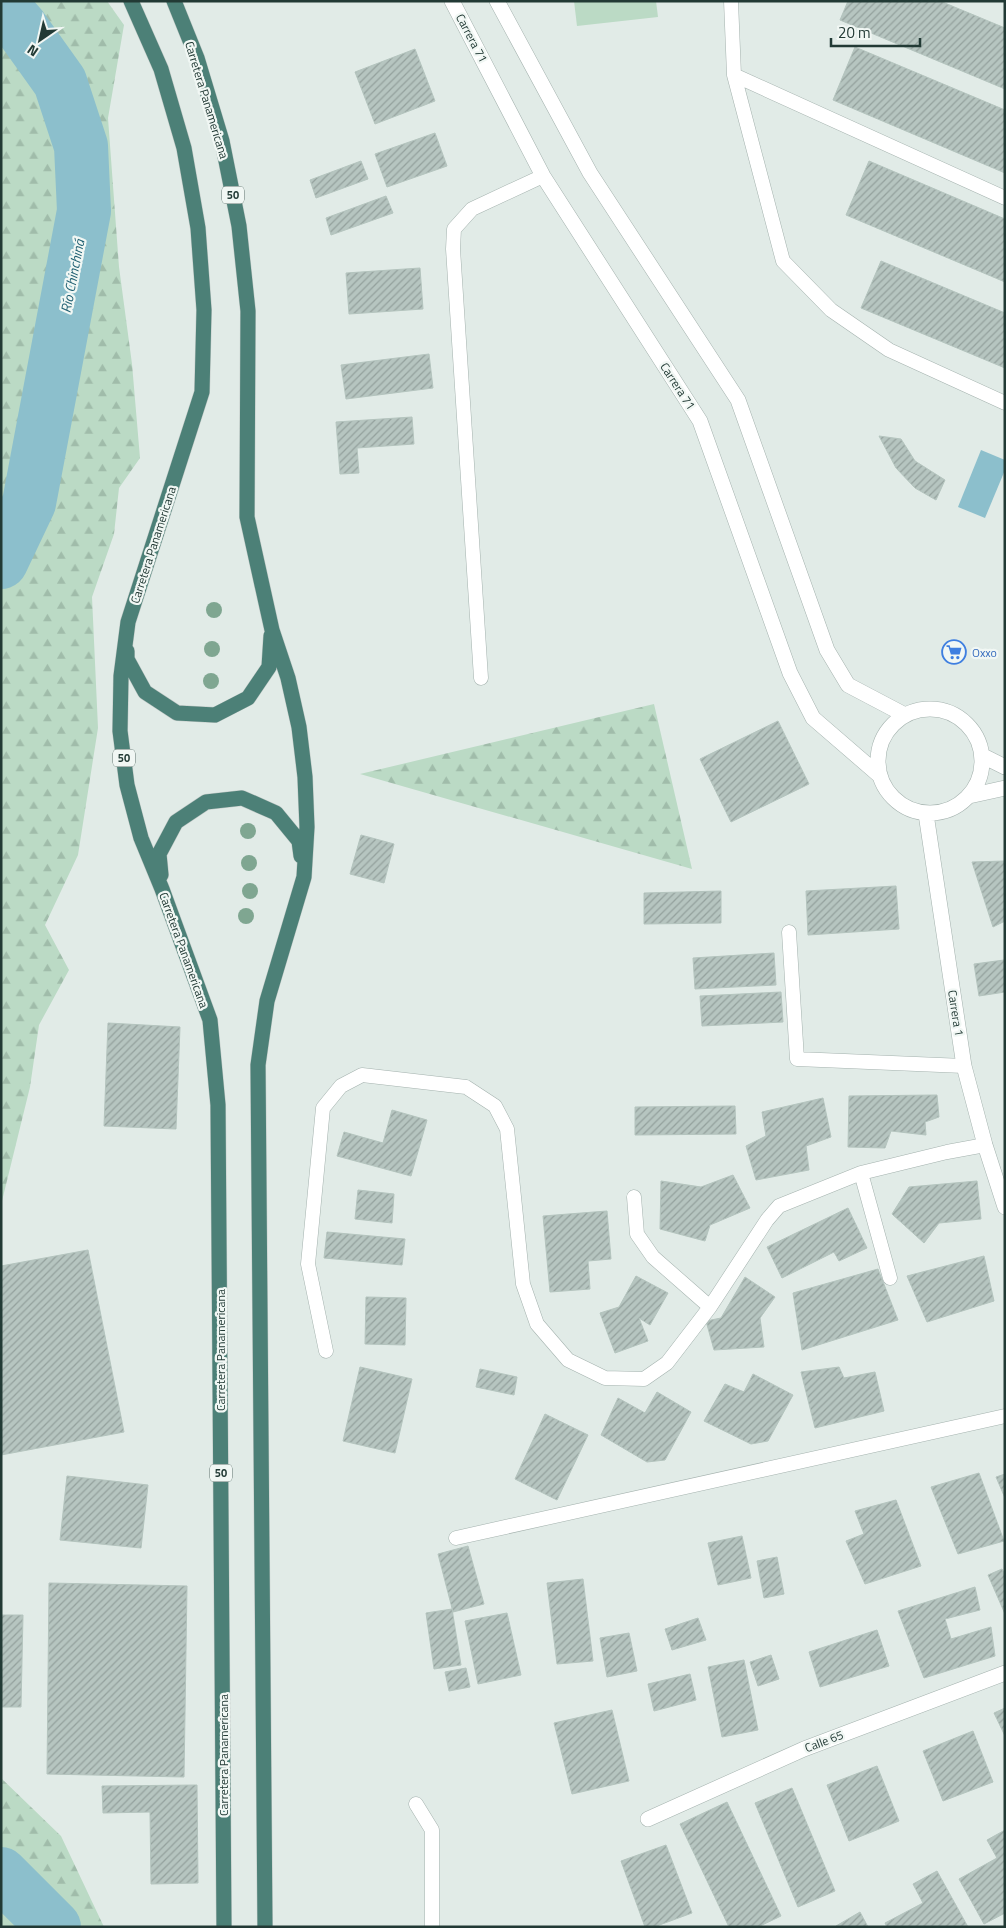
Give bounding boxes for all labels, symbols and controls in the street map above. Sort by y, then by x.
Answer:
street label: Carrera 71 [451,10,493,66]
north arrow [15,15,65,65]
scale bar [831,15,920,47]
text: 20 m [838,21,871,44]
street label: Carretera Panamericana [180,39,234,161]
text: N [23,40,42,63]
road number: 50 [222,186,244,204]
water label: Río Chinchiná [55,237,90,314]
street label: Carrera 71 [656,359,700,413]
street label: Carretera Panamericana [125,484,181,606]
supermarket icon: Oxxo [941,639,967,665]
place label: Oxxo [972,643,997,662]
road number: 50 [113,750,135,766]
street label: Carretera Panamericana [154,889,214,1011]
street label: Carrera 1 [943,989,969,1037]
street label: Carretera Panamericana [211,1289,230,1411]
road number: 50 [210,1465,232,1482]
street label: Carretera Panamericana [214,1694,233,1816]
street label: Calle 65 [802,1725,846,1757]

